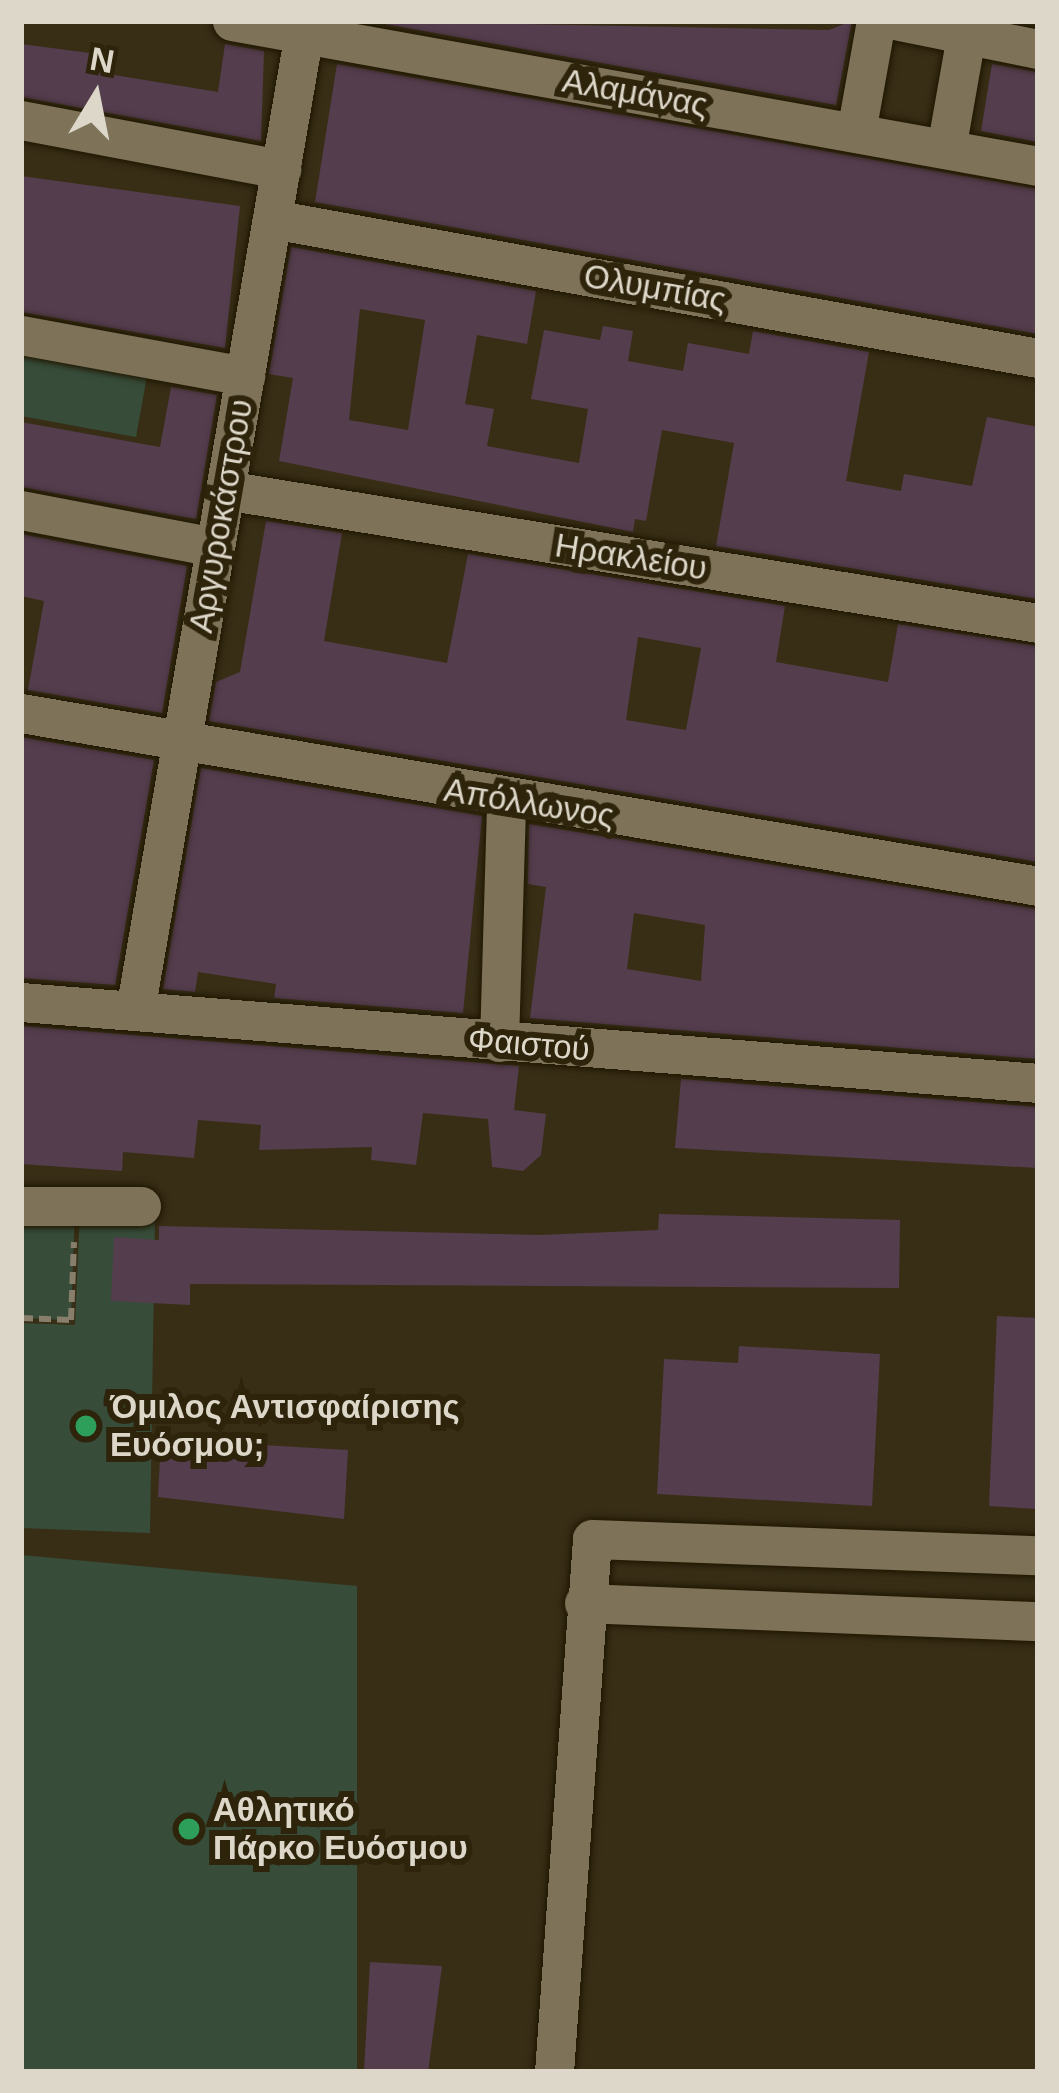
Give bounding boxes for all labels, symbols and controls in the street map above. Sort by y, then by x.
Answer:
north arrow [36,36,156,156]
text: N [87,40,117,80]
street label: Αλαμάνας [559,61,711,125]
street label: Ολυμπίας [581,256,729,320]
street label: Αργυροκάστρου [181,396,261,636]
street label: Ηρακλείου [552,525,710,589]
street label: Απόλλωνος [441,770,617,836]
street label: Φαιστού [466,1019,592,1069]
place label: Όμιλος Αντισφαίρισης Ευόσμου; [110,1387,461,1465]
marker: Όμιλος Αντισφαίρισης Ευόσμου; [73,1413,99,1439]
place label: Αθλητικό Πάρκο Ευόσμου [213,1790,468,1868]
marker: Αθλητικό Πάρκο Ευόσμου [176,1816,202,1842]

